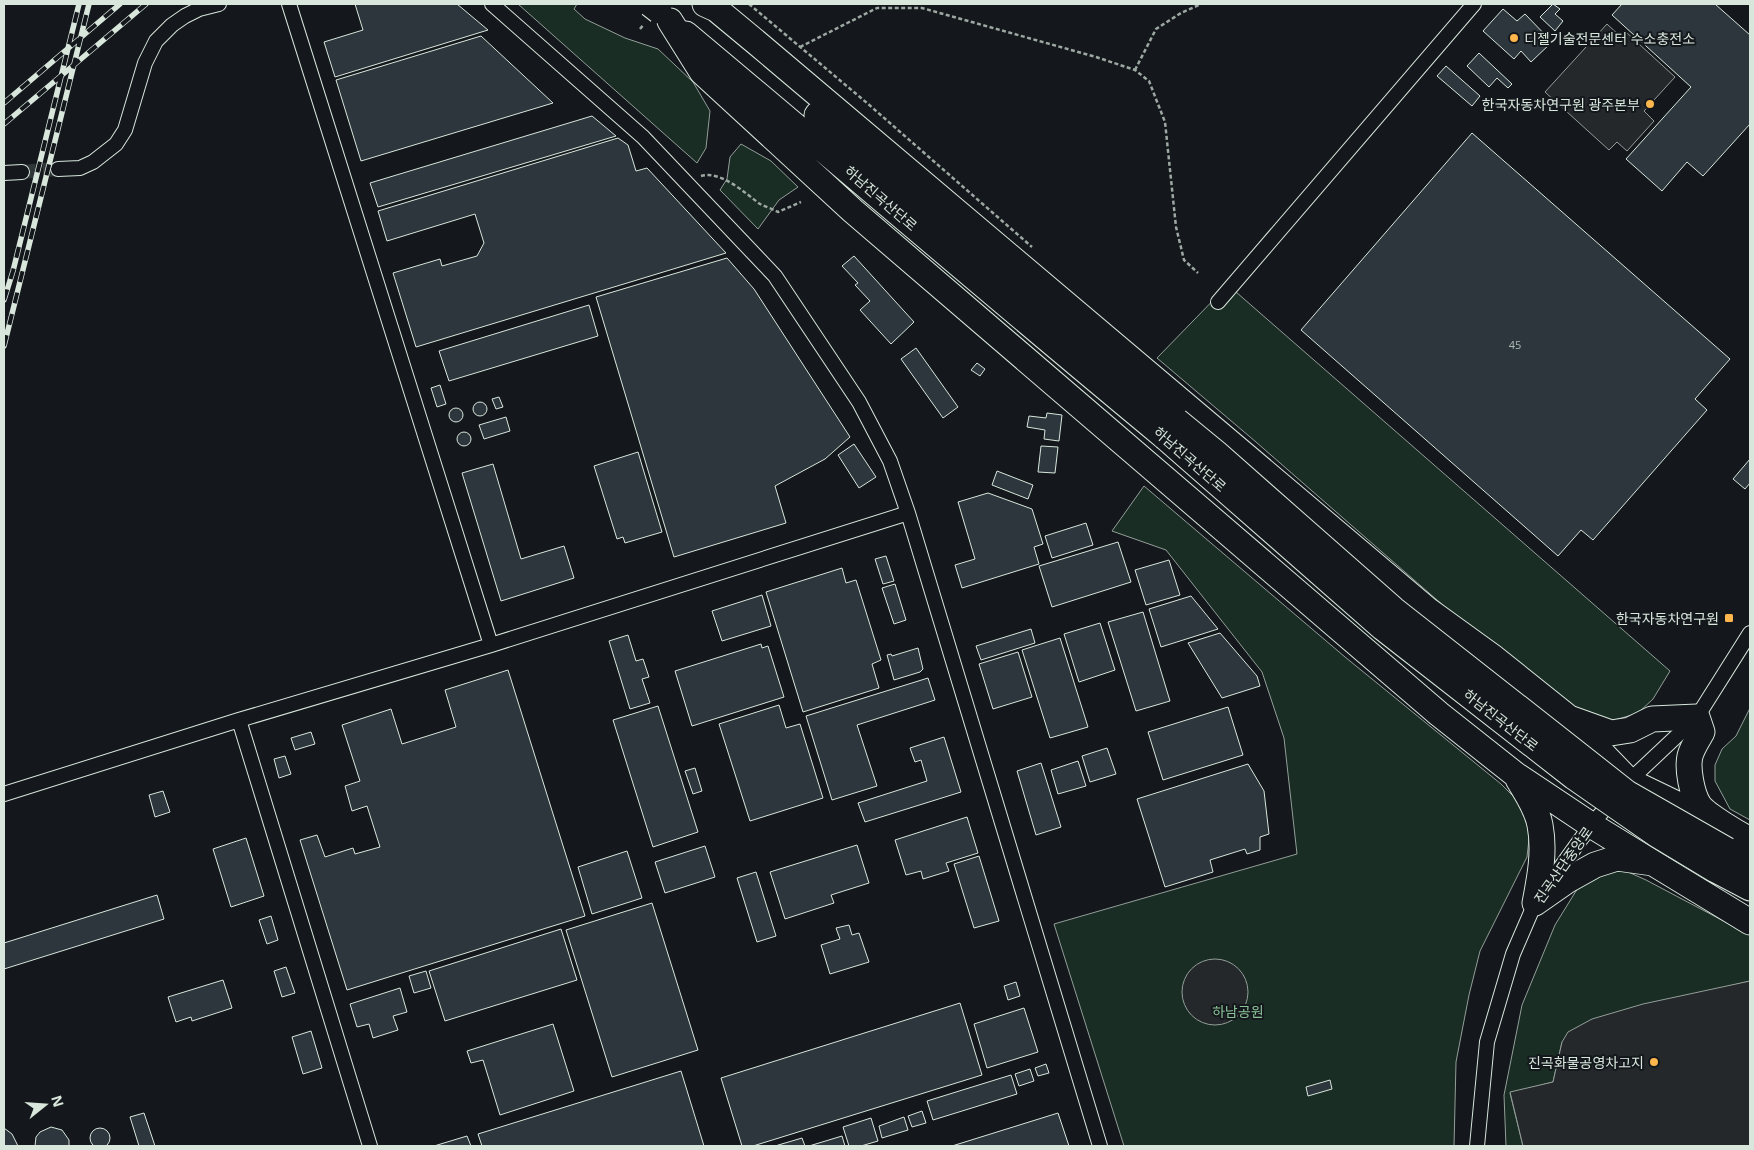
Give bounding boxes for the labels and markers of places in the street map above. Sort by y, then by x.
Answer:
place label: 디젤기술전문센터 수소충전소 [1524,29,1695,48]
marker: 디젤기술전문센터 수소충전소 [1508,32,1520,44]
place label: 한국자동차연구원 광주본부 [1482,95,1640,114]
marker: 한국자동차연구원 광주본부 [1644,98,1656,110]
place label: 한국자동차연구원 [1616,609,1719,628]
marker: 한국자동차연구원 [1723,612,1735,624]
place label: 진곡화물공영차고지 [1528,1053,1644,1072]
marker: 진곡화물공영차고지 [1648,1056,1660,1068]

